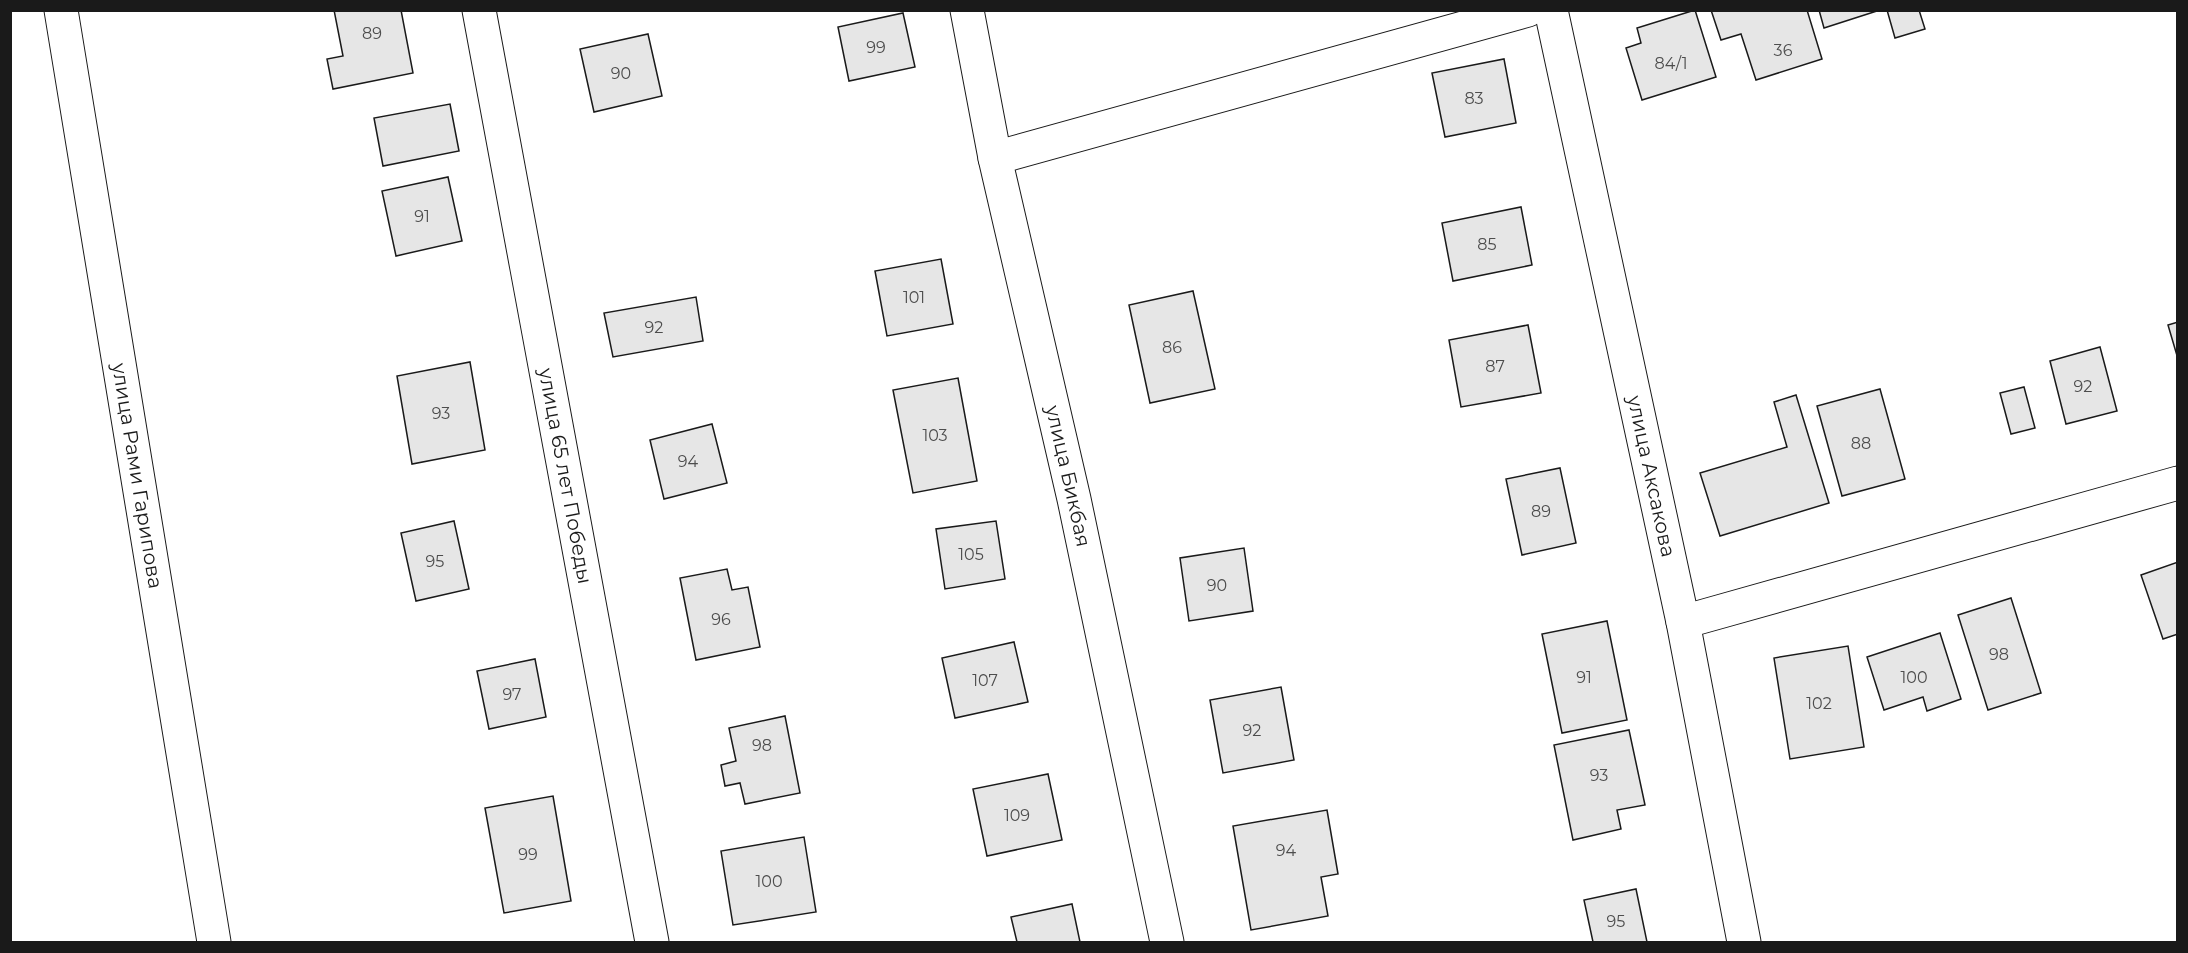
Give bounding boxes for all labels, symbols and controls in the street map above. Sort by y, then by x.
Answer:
house number: 89 [362,24,382,43]
house number: 99 [866,38,886,57]
house number: 36 [1774,41,1793,60]
house number: 84/1 [1655,54,1687,73]
house number: 90 [611,64,631,83]
house number: 83 [1464,89,1484,108]
house number: 91 [414,207,430,226]
house number: 85 [1477,235,1497,254]
house number: 101 [903,288,925,307]
house number: 92 [645,318,663,337]
house number: 86 [1162,338,1182,357]
house number: 87 [1485,357,1505,376]
street label: улица Рами Гарипова [107,360,168,590]
street label: улица 65 лет Победы [534,365,597,586]
house number: 92 [2074,377,2092,396]
street label: улица Аксакова [1622,392,1681,559]
street label: улица Бикбая [1040,402,1096,549]
house number: 93 [432,404,450,423]
house number: 103 [922,426,948,445]
house number: 88 [1851,434,1871,453]
house number: 94 [678,452,699,471]
house number: 89 [1531,502,1551,521]
house number: 105 [958,545,984,564]
house number: 95 [426,552,444,571]
house number: 90 [1207,576,1227,595]
house number: 96 [711,610,731,629]
house number: 98 [1989,645,2009,664]
house number: 91 [1576,668,1592,687]
house number: 100 [1901,668,1927,687]
house number: 107 [972,671,998,690]
house number: 97 [502,685,522,704]
house number: 102 [1806,694,1832,713]
house number: 92 [1243,721,1261,740]
house number: 98 [752,736,772,755]
house number: 93 [1590,766,1608,785]
house number: 109 [1004,806,1030,825]
house number: 94 [1276,841,1297,860]
house number: 99 [518,845,538,864]
house number: 100 [756,872,782,891]
house number: 95 [1607,912,1625,931]

